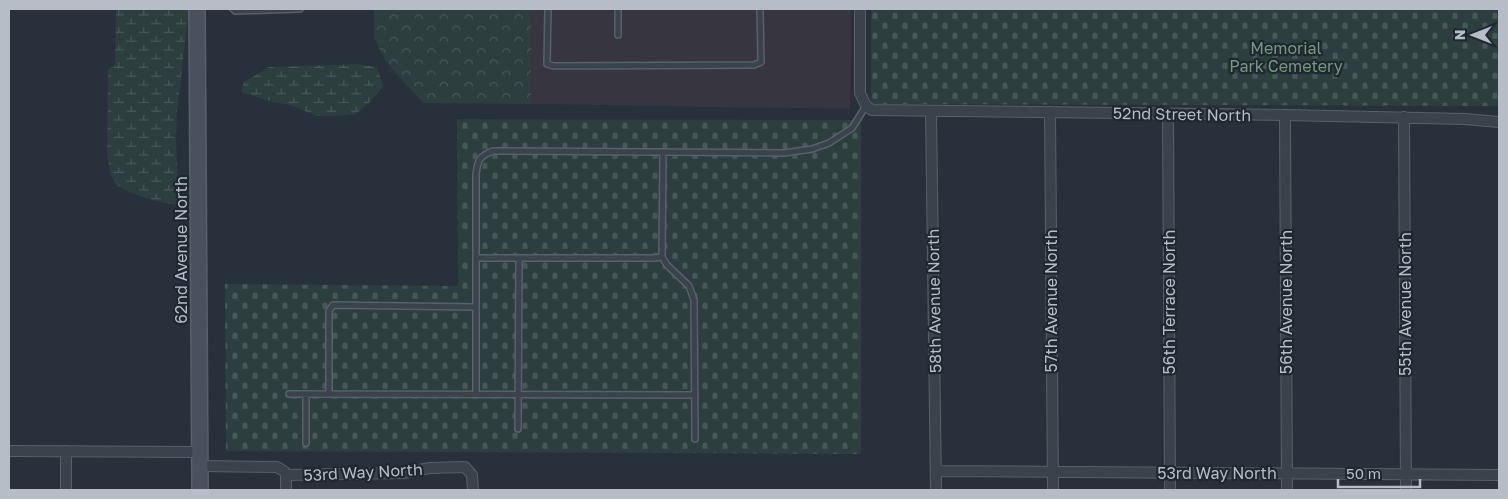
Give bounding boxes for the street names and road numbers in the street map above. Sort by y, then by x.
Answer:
street label: 52nd Street North [1113,103,1251,125]
street label: 62nd Avenue North [171,176,191,324]
street label: 58th Avenue North [923,229,945,373]
street label: 57th Avenue North [1041,229,1061,373]
street label: 56th Terrace North [1159,230,1179,374]
street label: 56th Avenue North [1276,230,1296,374]
street label: 55th Avenue North [1395,232,1415,376]
street label: 53rd Way North [303,459,423,485]
street label: 53rd Way North [1157,463,1277,483]

